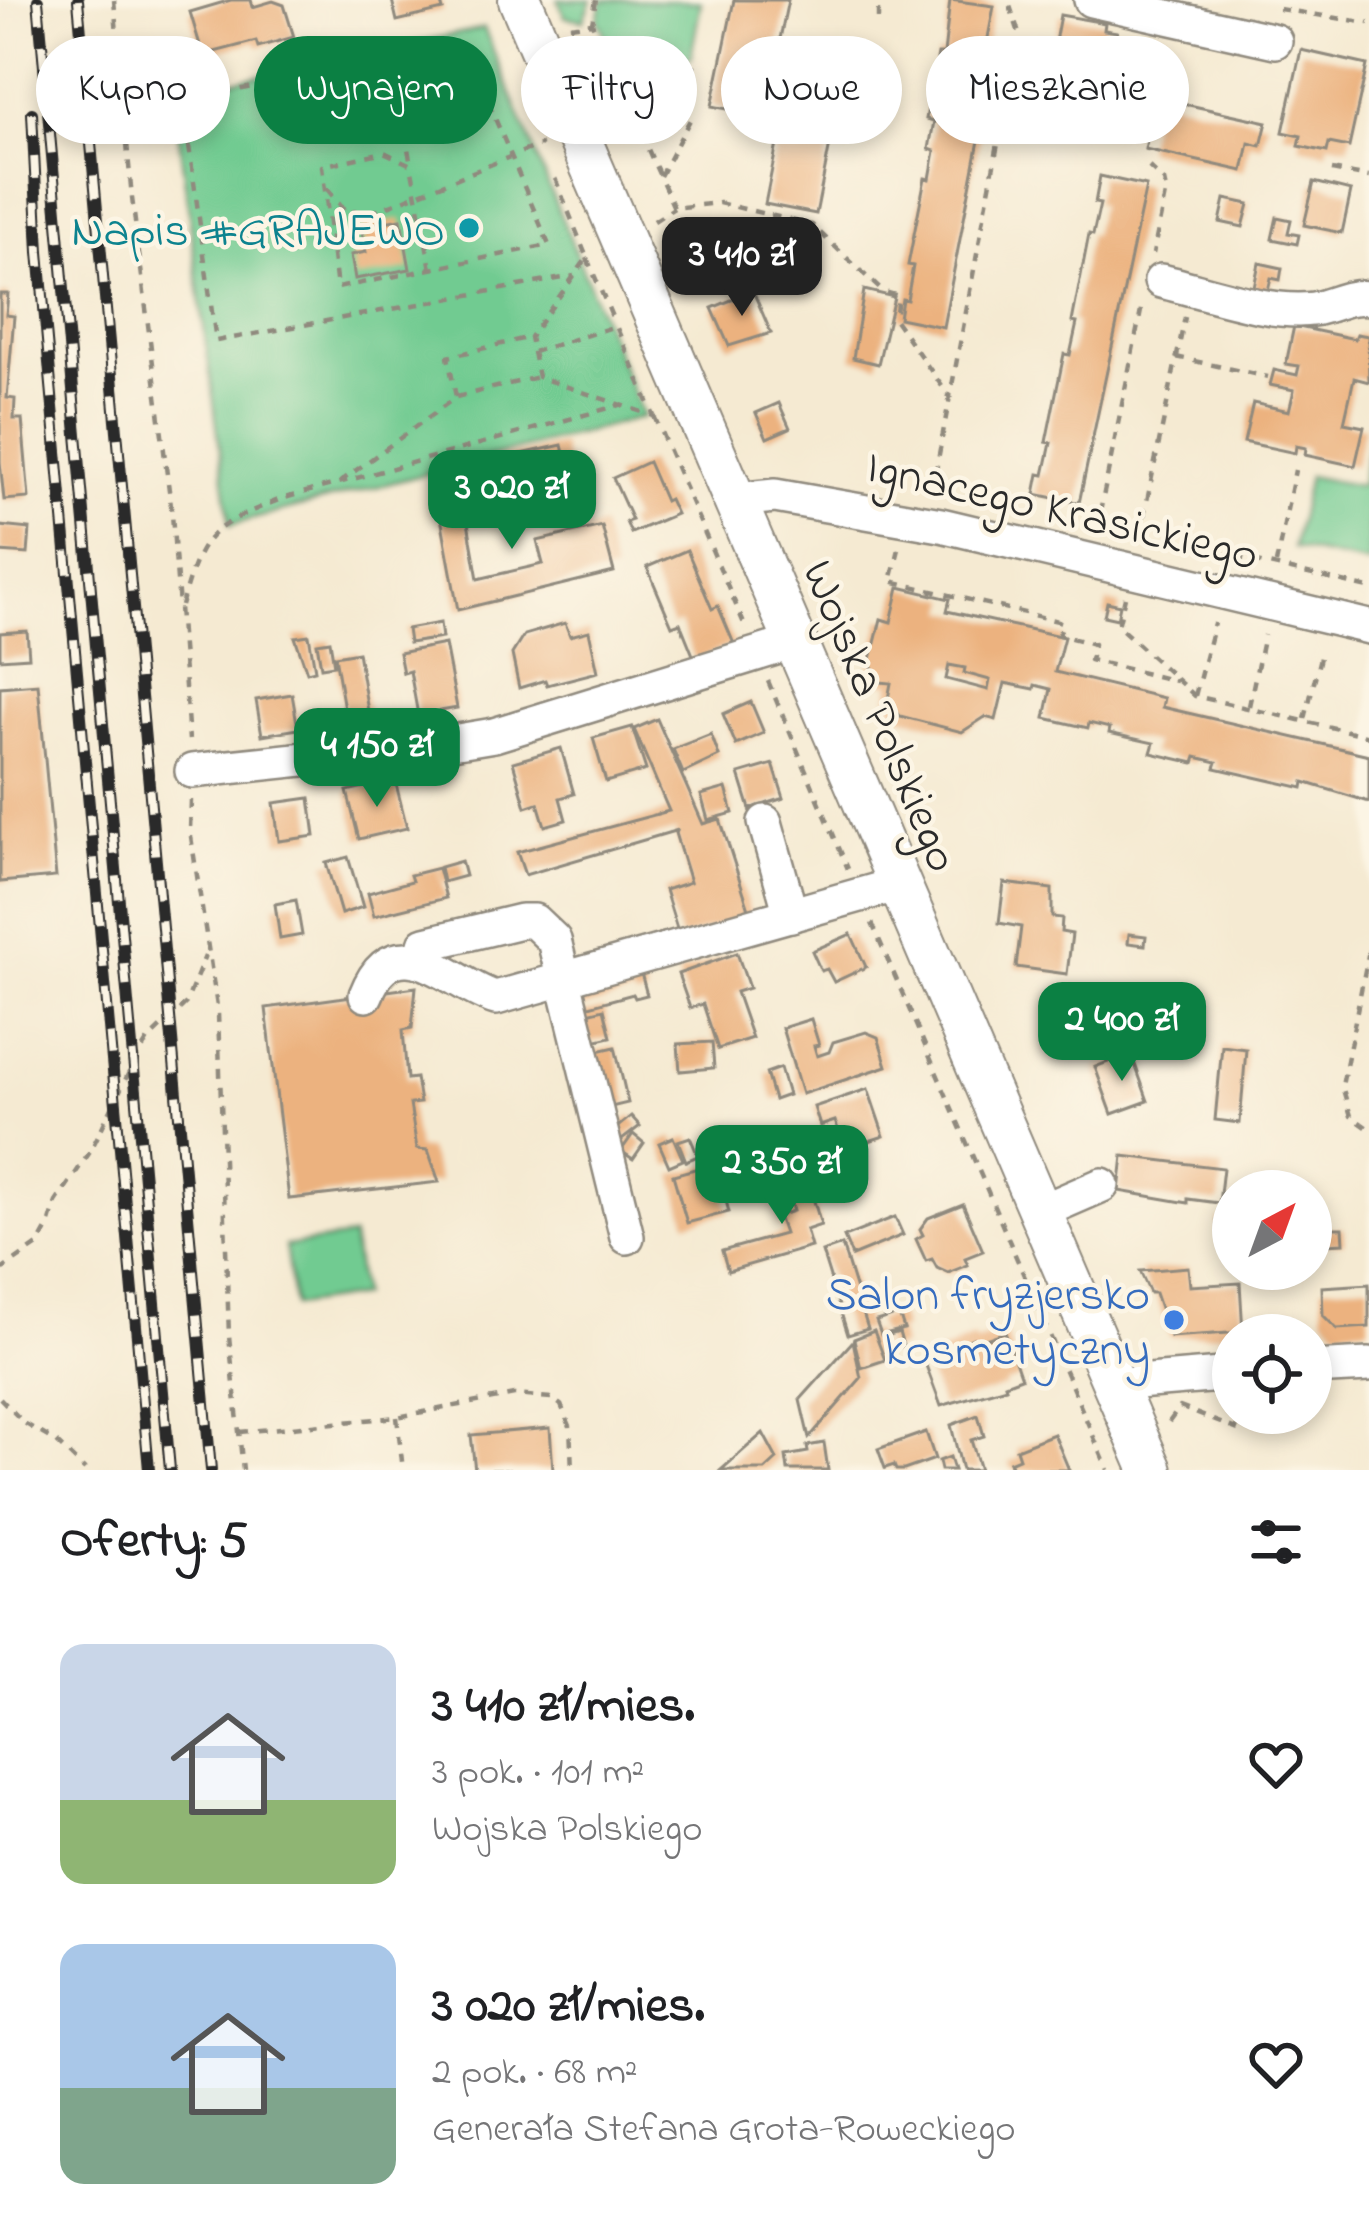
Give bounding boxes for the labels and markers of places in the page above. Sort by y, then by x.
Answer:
place label: Napis #GRAJEWO [71,198,445,268]
marker: Napis #GRAJEWO [456,215,482,241]
pin: 3 410 zł [618,217,866,319]
pin: 3 020 zł [388,450,636,552]
pin: 4 150 zł [253,708,501,810]
pin: 2 400 zł [998,982,1246,1084]
pin: 2 350 zł [658,1125,906,1227]
place label: Salon fryzjersko kosmetyczny [826,1262,1150,1387]
marker: Salon fryzjersko kosmetyczny [1161,1307,1187,1333]

